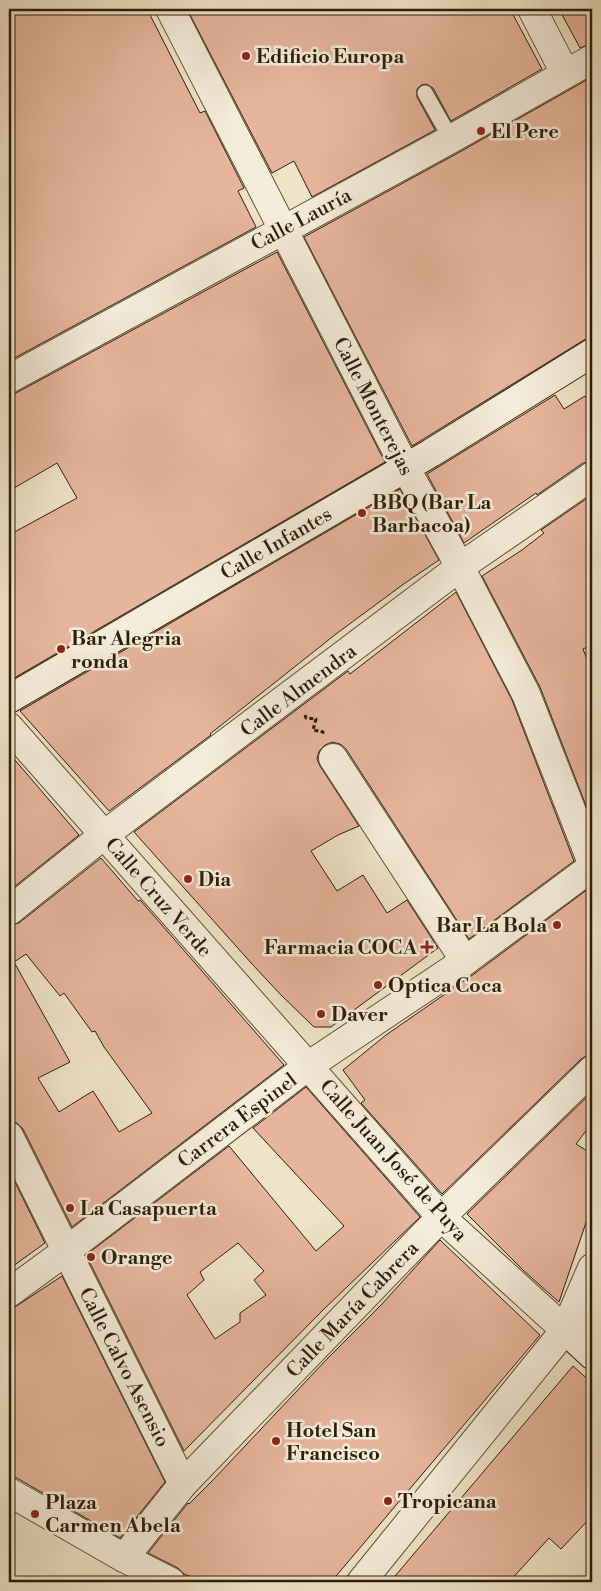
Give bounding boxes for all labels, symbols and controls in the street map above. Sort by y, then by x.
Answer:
place label: Edificio Europa [256,45,405,70]
marker: Edificio Europa [240,50,252,62]
place label: El Pere [491,120,559,145]
marker: El Pere [475,125,487,137]
street label: Calle Lauría [247,183,357,257]
street label: Calle Monterejas [327,333,418,480]
place label: BBQ (Bar La Barbacoa) [372,491,492,539]
street label: Calle Infantes [217,502,337,586]
marker: BBQ (Bar La Barbacoa) [356,507,368,519]
place label: Bar Alegria ronda [71,627,182,675]
street label: Calle Almendra [236,639,363,743]
marker: Bar Alegria ronda [55,643,67,655]
street label: Calle Cruz Verde [99,833,217,963]
place label: Dia [198,868,231,893]
marker: Dia [182,873,194,885]
place label: Bar La Bola [436,914,547,939]
marker: Bar La Bola [551,919,563,931]
place label: Farmacia COCA [264,936,418,961]
marker: Farmacia COCA [421,941,433,953]
place label: Optica Coca [388,974,502,999]
marker: Optica Coca [372,979,384,991]
place label: Daver [331,1003,388,1028]
marker: Daver [315,1008,327,1020]
street label: Carrera Espinel [173,1068,303,1174]
street label: Calle Juan José de Puya [314,1075,473,1248]
place label: La Casapuerta [80,1197,217,1222]
marker: La Casapuerta [64,1202,76,1214]
street label: Calle María Cabrera [282,1236,425,1384]
place label: Orange [101,1246,173,1271]
marker: Orange [85,1251,97,1263]
street label: Calle Calvo Asensio [73,1284,175,1452]
place label: Hotel San Francisco [286,1419,380,1467]
marker: Hotel San Francisco [270,1435,282,1447]
place label: Tropicana [398,1490,497,1515]
place label: Plaza Carmen Abela [45,1491,181,1539]
marker: Tropicana [382,1495,394,1507]
marker: Plaza Carmen Abela [29,1508,41,1520]

